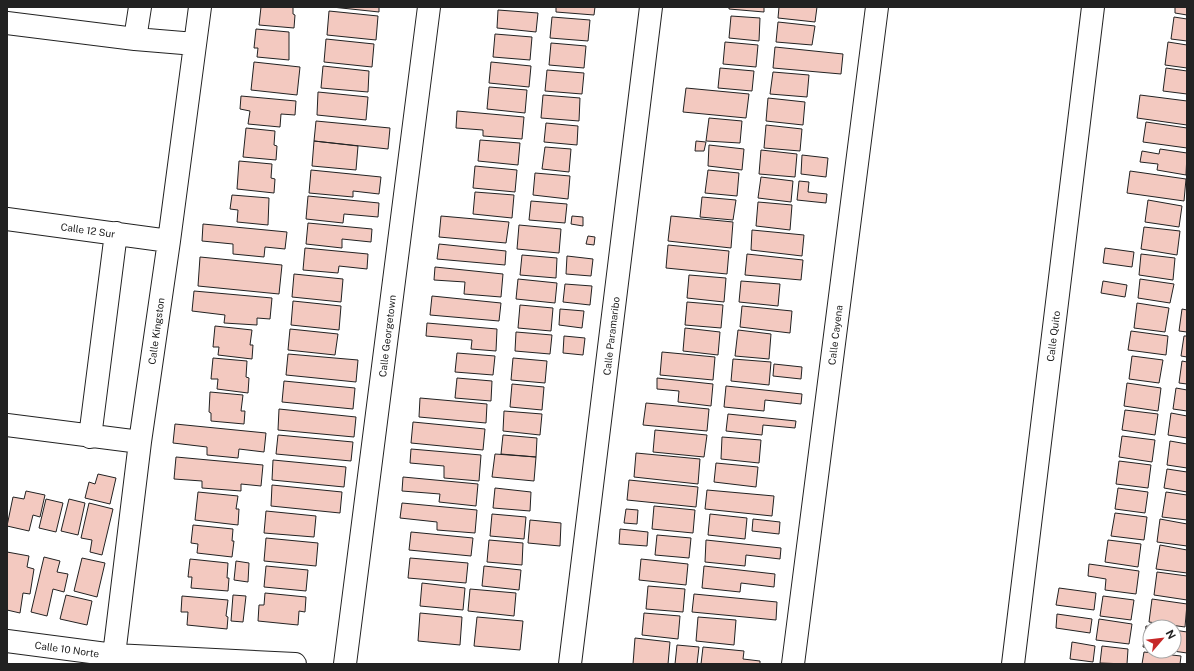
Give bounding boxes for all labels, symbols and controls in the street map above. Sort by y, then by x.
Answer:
street label: Calle 12 Sur [60,220,116,240]
street label: Calle Georgetown [376,294,398,378]
street label: Calle Paramaribo [600,296,622,376]
street label: Calle Kingston [145,297,167,365]
street label: Calle Cayena [825,304,845,366]
street label: Calle Quito [1044,309,1062,362]
north arrow [1142,619,1182,659]
text: N [1164,628,1178,641]
street label: Calle 10 Norte [34,639,100,660]

